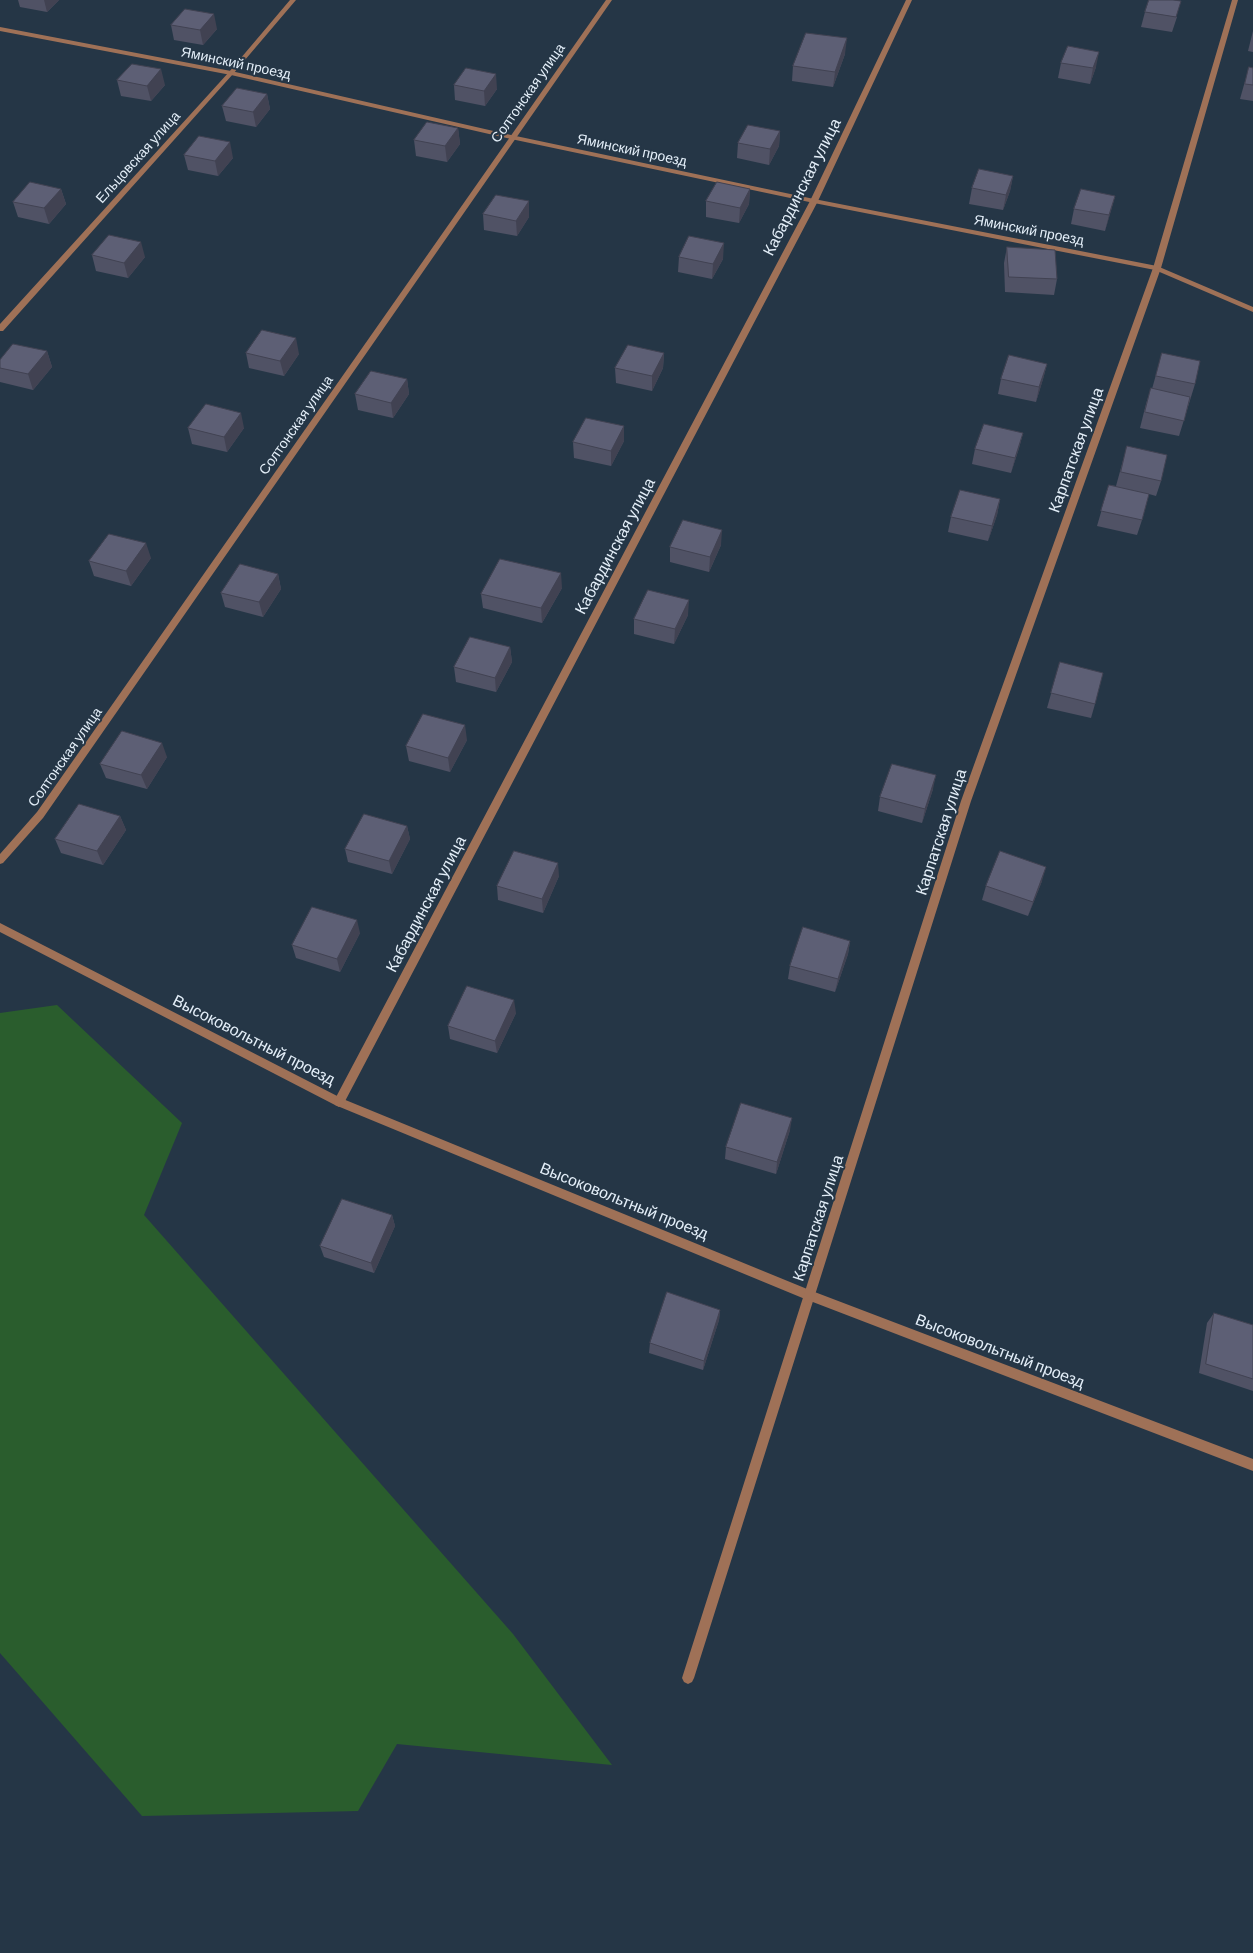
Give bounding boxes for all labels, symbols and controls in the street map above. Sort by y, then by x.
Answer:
street label: Солтонская улица [487,40,569,146]
street label: Яминский проезд [180,43,292,83]
street label: Ельцовская улица [92,108,184,206]
street label: Кабардинская улица [759,115,845,259]
street label: Яминский проезд [576,130,688,170]
street label: Яминский проезд [973,211,1085,249]
street label: Солтонская улица [255,372,337,478]
street label: Карпатская улица [1044,385,1108,515]
street label: Кабардинская улица [571,475,659,617]
street label: Солтонская улица [24,704,106,810]
street label: Карпатская улица [912,766,970,898]
street label: Кабардинская улица [382,833,470,975]
street label: Высоковольтный проезд [170,991,338,1089]
street label: Карпатская улица [789,1152,847,1284]
street label: Высоковольтный проезд [537,1158,711,1244]
street label: Высоковольтный проезд [913,1310,1087,1392]

